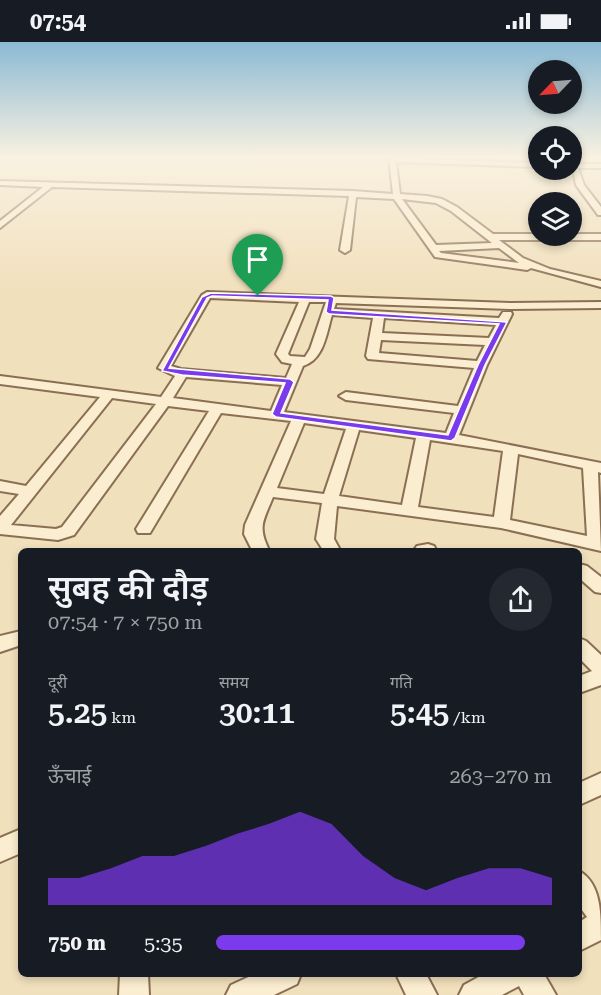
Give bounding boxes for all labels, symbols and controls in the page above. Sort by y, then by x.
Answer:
text: 07:54 [30,9,86,34]
north arrow [528,60,582,114]
map controls [528,60,582,246]
button: locate [528,126,582,180]
button: layers [528,192,582,246]
pin [232,234,283,296]
icon: arrive [241,243,274,276]
text: सुबह की दौड़ [48,568,208,607]
button: share [489,568,552,631]
text: 07:54 · 7 × 750 m [48,610,203,634]
text: दूरी [48,673,67,692]
text: समय [219,673,249,692]
text: गति [390,673,412,692]
text: 5.25 [48,695,107,730]
text: 30:11 [219,695,295,730]
text: 5:45 [390,695,449,730]
text: km [107,708,136,727]
text: /km [449,708,486,727]
text: ऊँचाई [48,764,91,788]
text: 263–270 m [449,764,552,788]
text: 750 m [48,931,106,955]
text: 5:35 [144,931,183,955]

